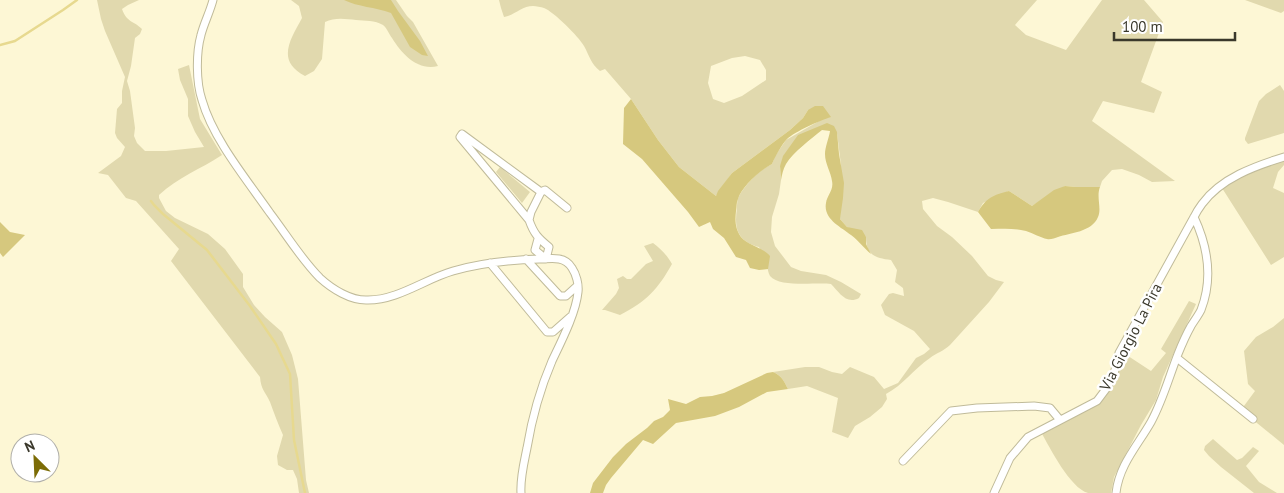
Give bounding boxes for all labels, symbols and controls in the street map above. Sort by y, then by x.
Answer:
scale bar [1114,10,1235,42]
text: 100 m [1122,17,1163,36]
street label: Via Giorgio La Pira [1095,280,1166,395]
north arrow [10,433,60,483]
text: N [22,436,38,456]

